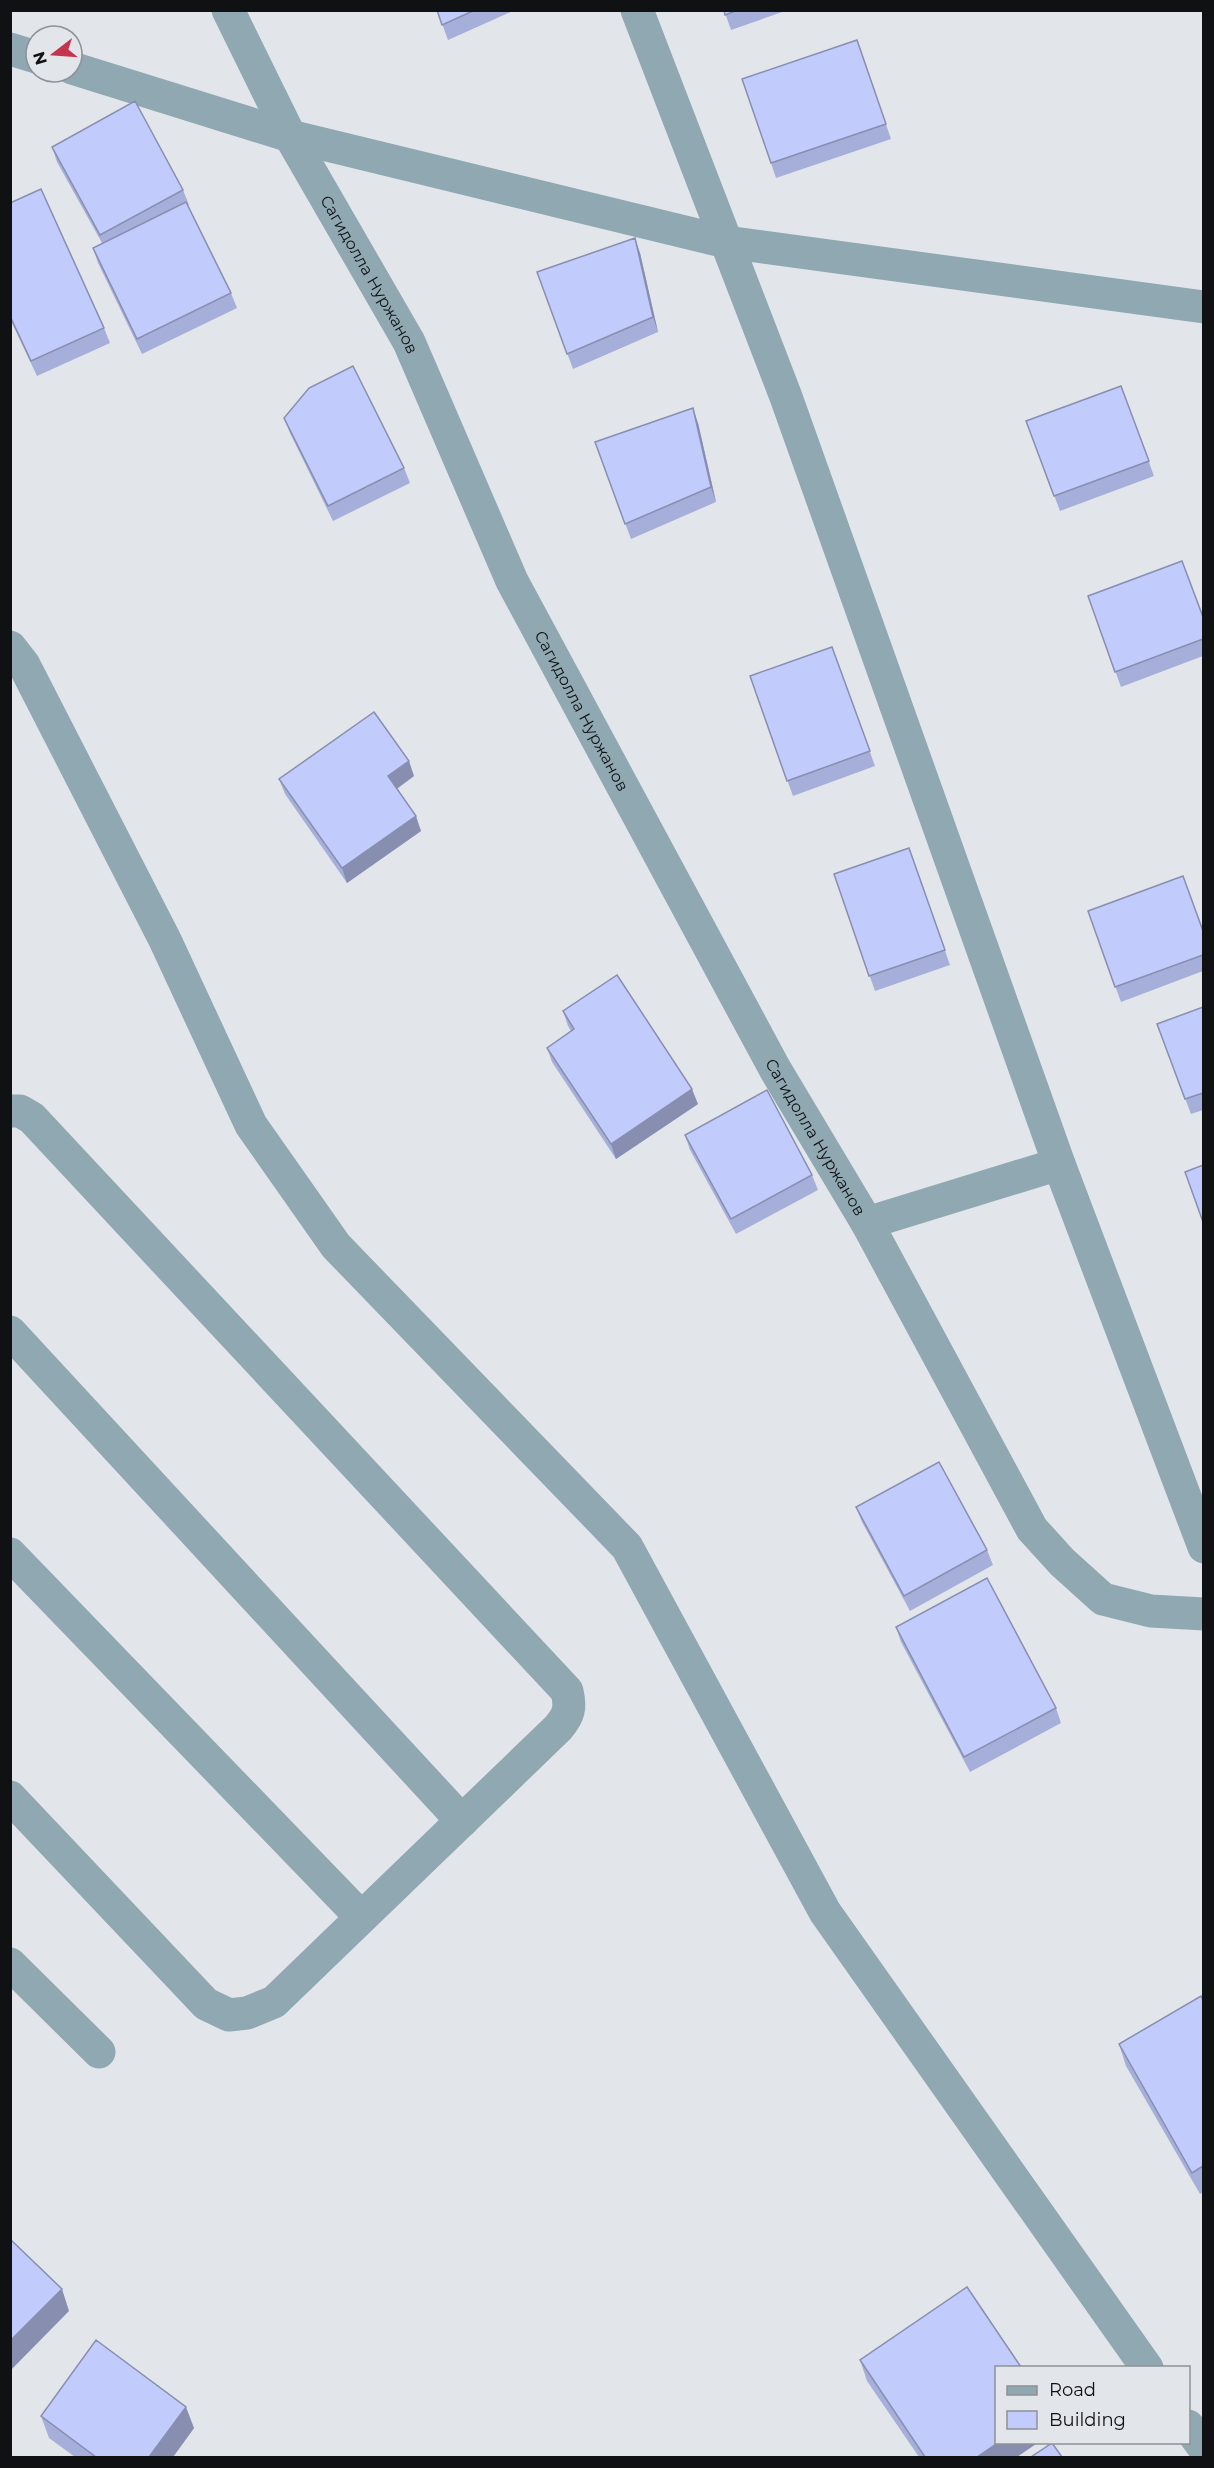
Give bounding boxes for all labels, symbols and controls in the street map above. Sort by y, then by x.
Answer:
north arrow [24,24,84,84]
text: N [29,49,51,67]
street label: Сагидолла Нуржанов [316,192,422,356]
street label: Сагидолла Нуржанов [531,627,632,795]
street label: Сагидолла Нуржанов [761,1055,869,1219]
legend [995,2366,1190,2444]
text: Road [1049,2379,1096,2401]
text: Building [1049,2409,1126,2431]

